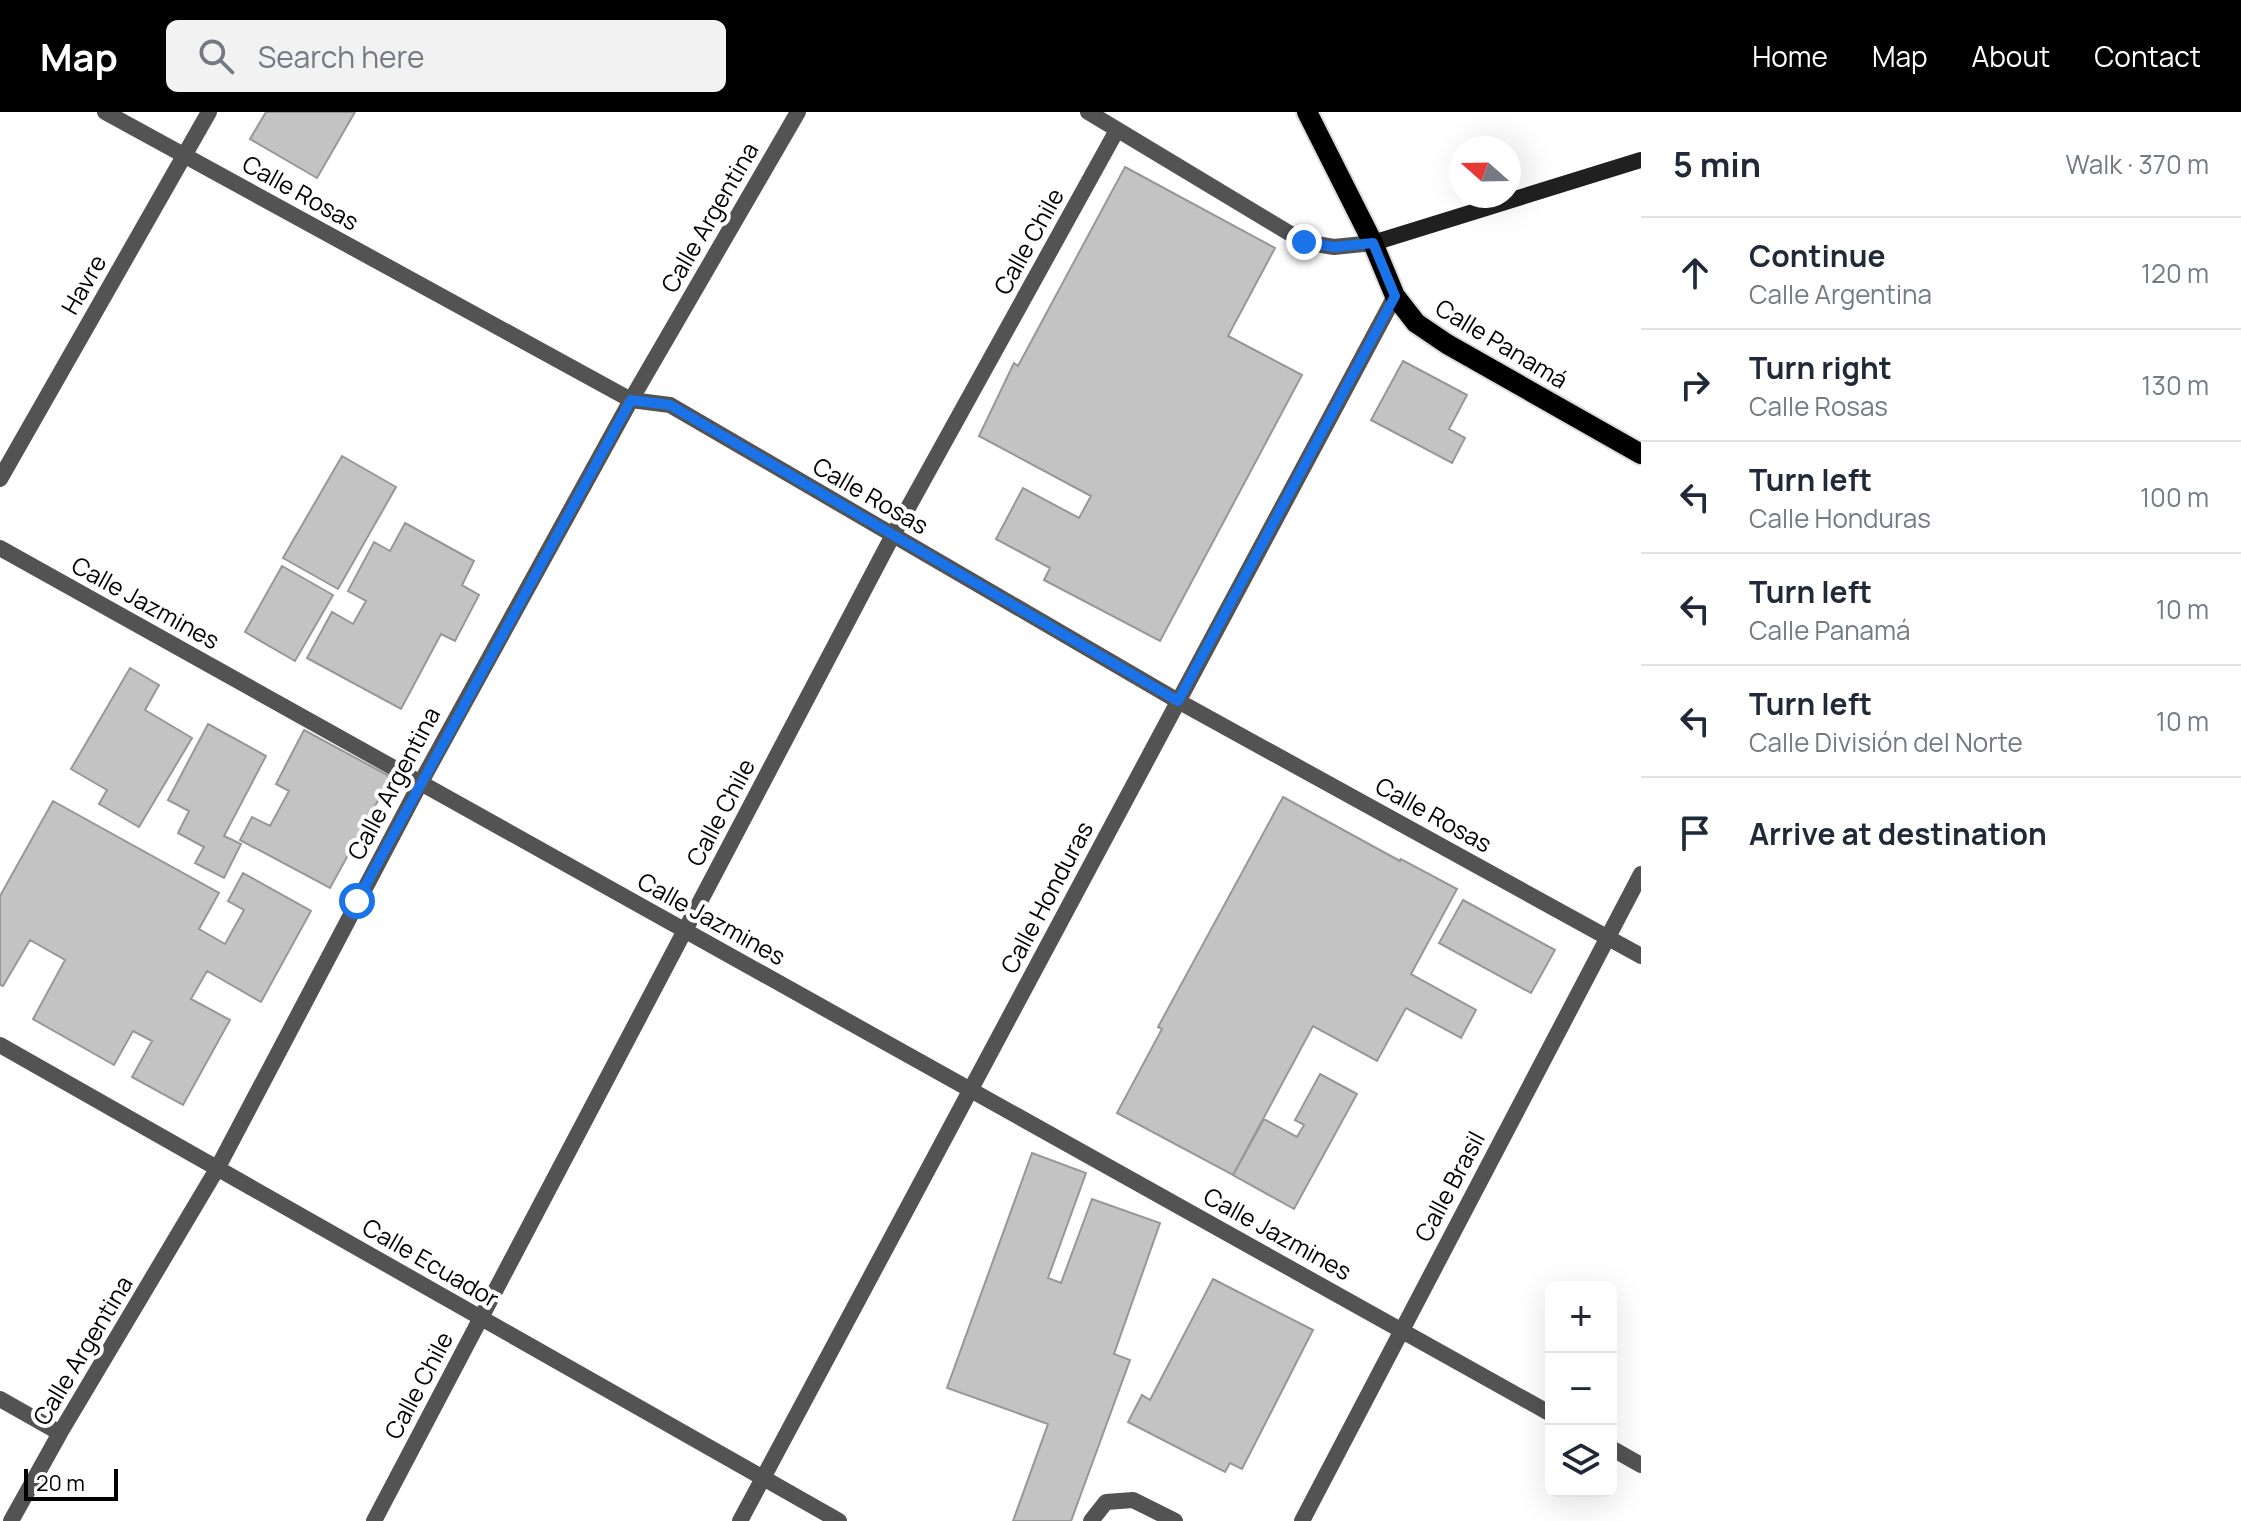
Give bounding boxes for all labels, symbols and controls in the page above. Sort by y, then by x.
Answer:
search box [166,20,726,92]
text: Map [40,30,118,82]
icon: search [194,34,238,78]
text: Search here [258,36,425,77]
text: Home [1752,37,1828,75]
text: Map [1872,37,1928,75]
text: About [1972,37,2050,75]
text: Contact [2094,37,2201,75]
street label: Calle Argentina [652,136,766,298]
north arrow [1449,136,1521,208]
text: 5 min [1673,141,1761,187]
street label: Calle Rosas [237,146,365,238]
text: Walk · 370 m [2066,146,2209,182]
street label: Calle Chile [985,182,1071,300]
route end [1286,224,1322,260]
text: Continue [1749,235,1885,276]
street label: Havre [53,248,113,320]
icon: ahead [1673,251,1717,295]
text: 120 m [2141,255,2209,291]
text: Calle Argentina [1749,276,1932,312]
street label: Calle Panamá [1430,290,1574,396]
text: Turn right [1749,347,1892,388]
icon: right [1673,363,1717,407]
text: 130 m [2141,367,2209,403]
text: Calle Rosas [1749,388,1888,424]
street label: Calle Rosas [807,449,935,541]
text: Turn left [1749,459,1872,500]
icon: left [1673,475,1717,519]
text: 100 m [2140,479,2209,515]
text: Calle Honduras [1749,500,1931,536]
street label: Calle Jazmines [66,548,226,656]
text: Turn left [1749,571,1872,612]
icon: left [1673,587,1717,631]
text: 10 m [2156,591,2209,627]
text: Calle Panamá [1749,612,1911,648]
text: Turn left [1749,683,1872,724]
icon: left [1673,699,1717,743]
street label: Calle Argentina [339,701,447,865]
text: 10 m [2156,703,2209,739]
text: Calle División del Norte [1749,724,2023,760]
street label: Calle Chile [678,753,762,871]
street label: Calle Rosas [1370,768,1498,860]
icon: arrive [1673,811,1717,855]
text: Arrive at destination [1749,813,2047,854]
street label: Calle Honduras [992,815,1100,979]
street label: Calle Jazmines [632,864,792,972]
route start [339,883,375,919]
street label: Calle Brasil [1406,1125,1492,1247]
street label: Calle Jazmines [1198,1179,1358,1287]
street label: Calle Ecuador [357,1210,505,1315]
street label: Calle Argentina [24,1269,140,1431]
map controls [1545,1281,1617,1497]
button: + [1545,1281,1617,1353]
street label: Calle Chile [376,1326,460,1444]
button: − [1545,1353,1617,1425]
button: layers [1545,1425,1617,1497]
scale bar [24,1465,118,1501]
text: 20 m [36,1468,85,1498]

